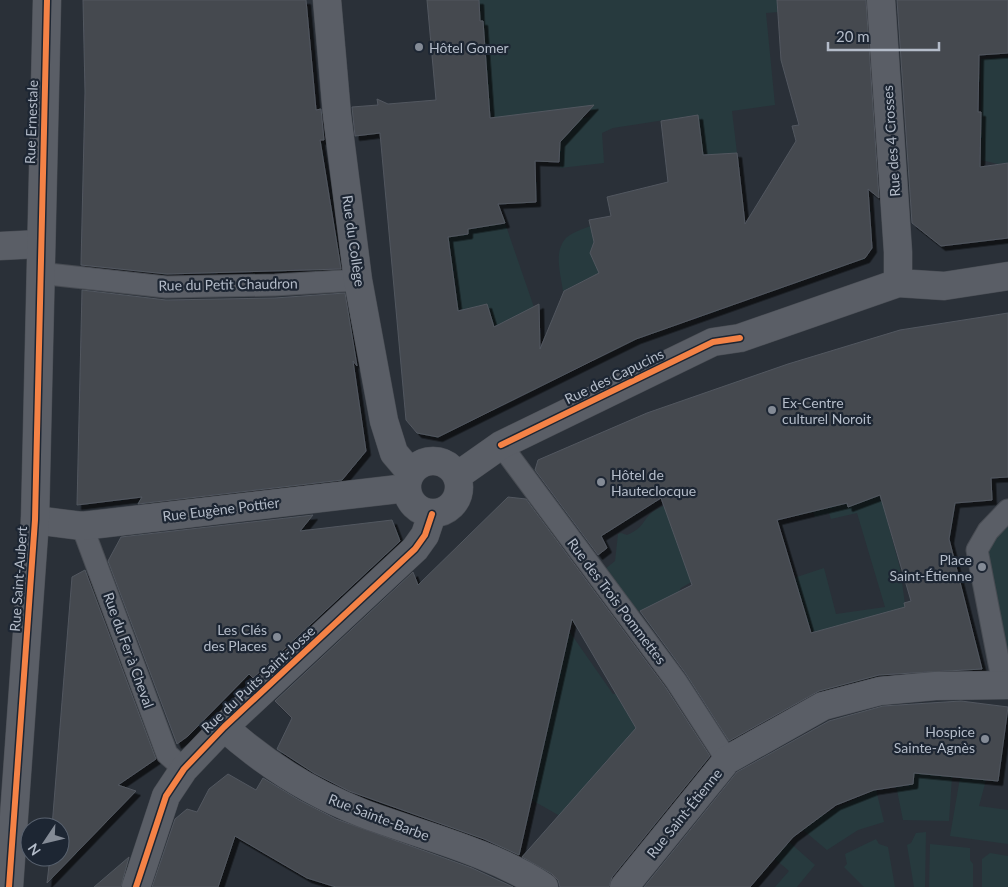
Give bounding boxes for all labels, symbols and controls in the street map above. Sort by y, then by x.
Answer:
scale bar [828,20,939,52]
text: 20 m [836,27,870,45]
place label: Hôtel Gomer [429,39,509,56]
marker: Hôtel Gomer [413,41,425,53]
street label: Rue Ernestale [21,80,41,164]
street label: Rue des 4 Crosses [879,85,903,197]
street label: Rue du Collège [339,194,369,288]
street label: Rue du Petit Chaudron [158,274,298,294]
street label: Rue des Capucins [562,345,666,407]
place label: Ex-Centre culturel Noroit [782,394,871,427]
marker: Ex-Centre culturel Noroit [766,404,778,416]
place label: Hôtel de Hauteclocque [611,466,696,499]
marker: Hôtel de Hauteclocque [595,476,607,488]
street label: Rue Eugène Pottier [162,493,280,525]
street label: Rue Saint-Aubert [6,526,30,632]
street label: Rue des Trois Pommettes [564,535,670,667]
place label: Place Saint-Étienne [889,551,972,584]
marker: Place Saint-Étienne [976,561,988,573]
street label: Rue du Fer à Cheval [100,590,158,710]
place label: Les Clés des Places [203,621,267,654]
street label: Rue du Puits Saint-Josse [198,622,318,736]
marker: Les Clés des Places [271,631,283,643]
place label: Hospice Sainte-Agnès [894,723,975,756]
marker: Hospice Sainte-Agnès [979,733,991,745]
street label: Rue Saint-Étienne [643,765,725,861]
street label: Rue Sainte-Barbe [326,790,432,844]
north arrow [20,817,70,867]
text: N [24,840,44,859]

